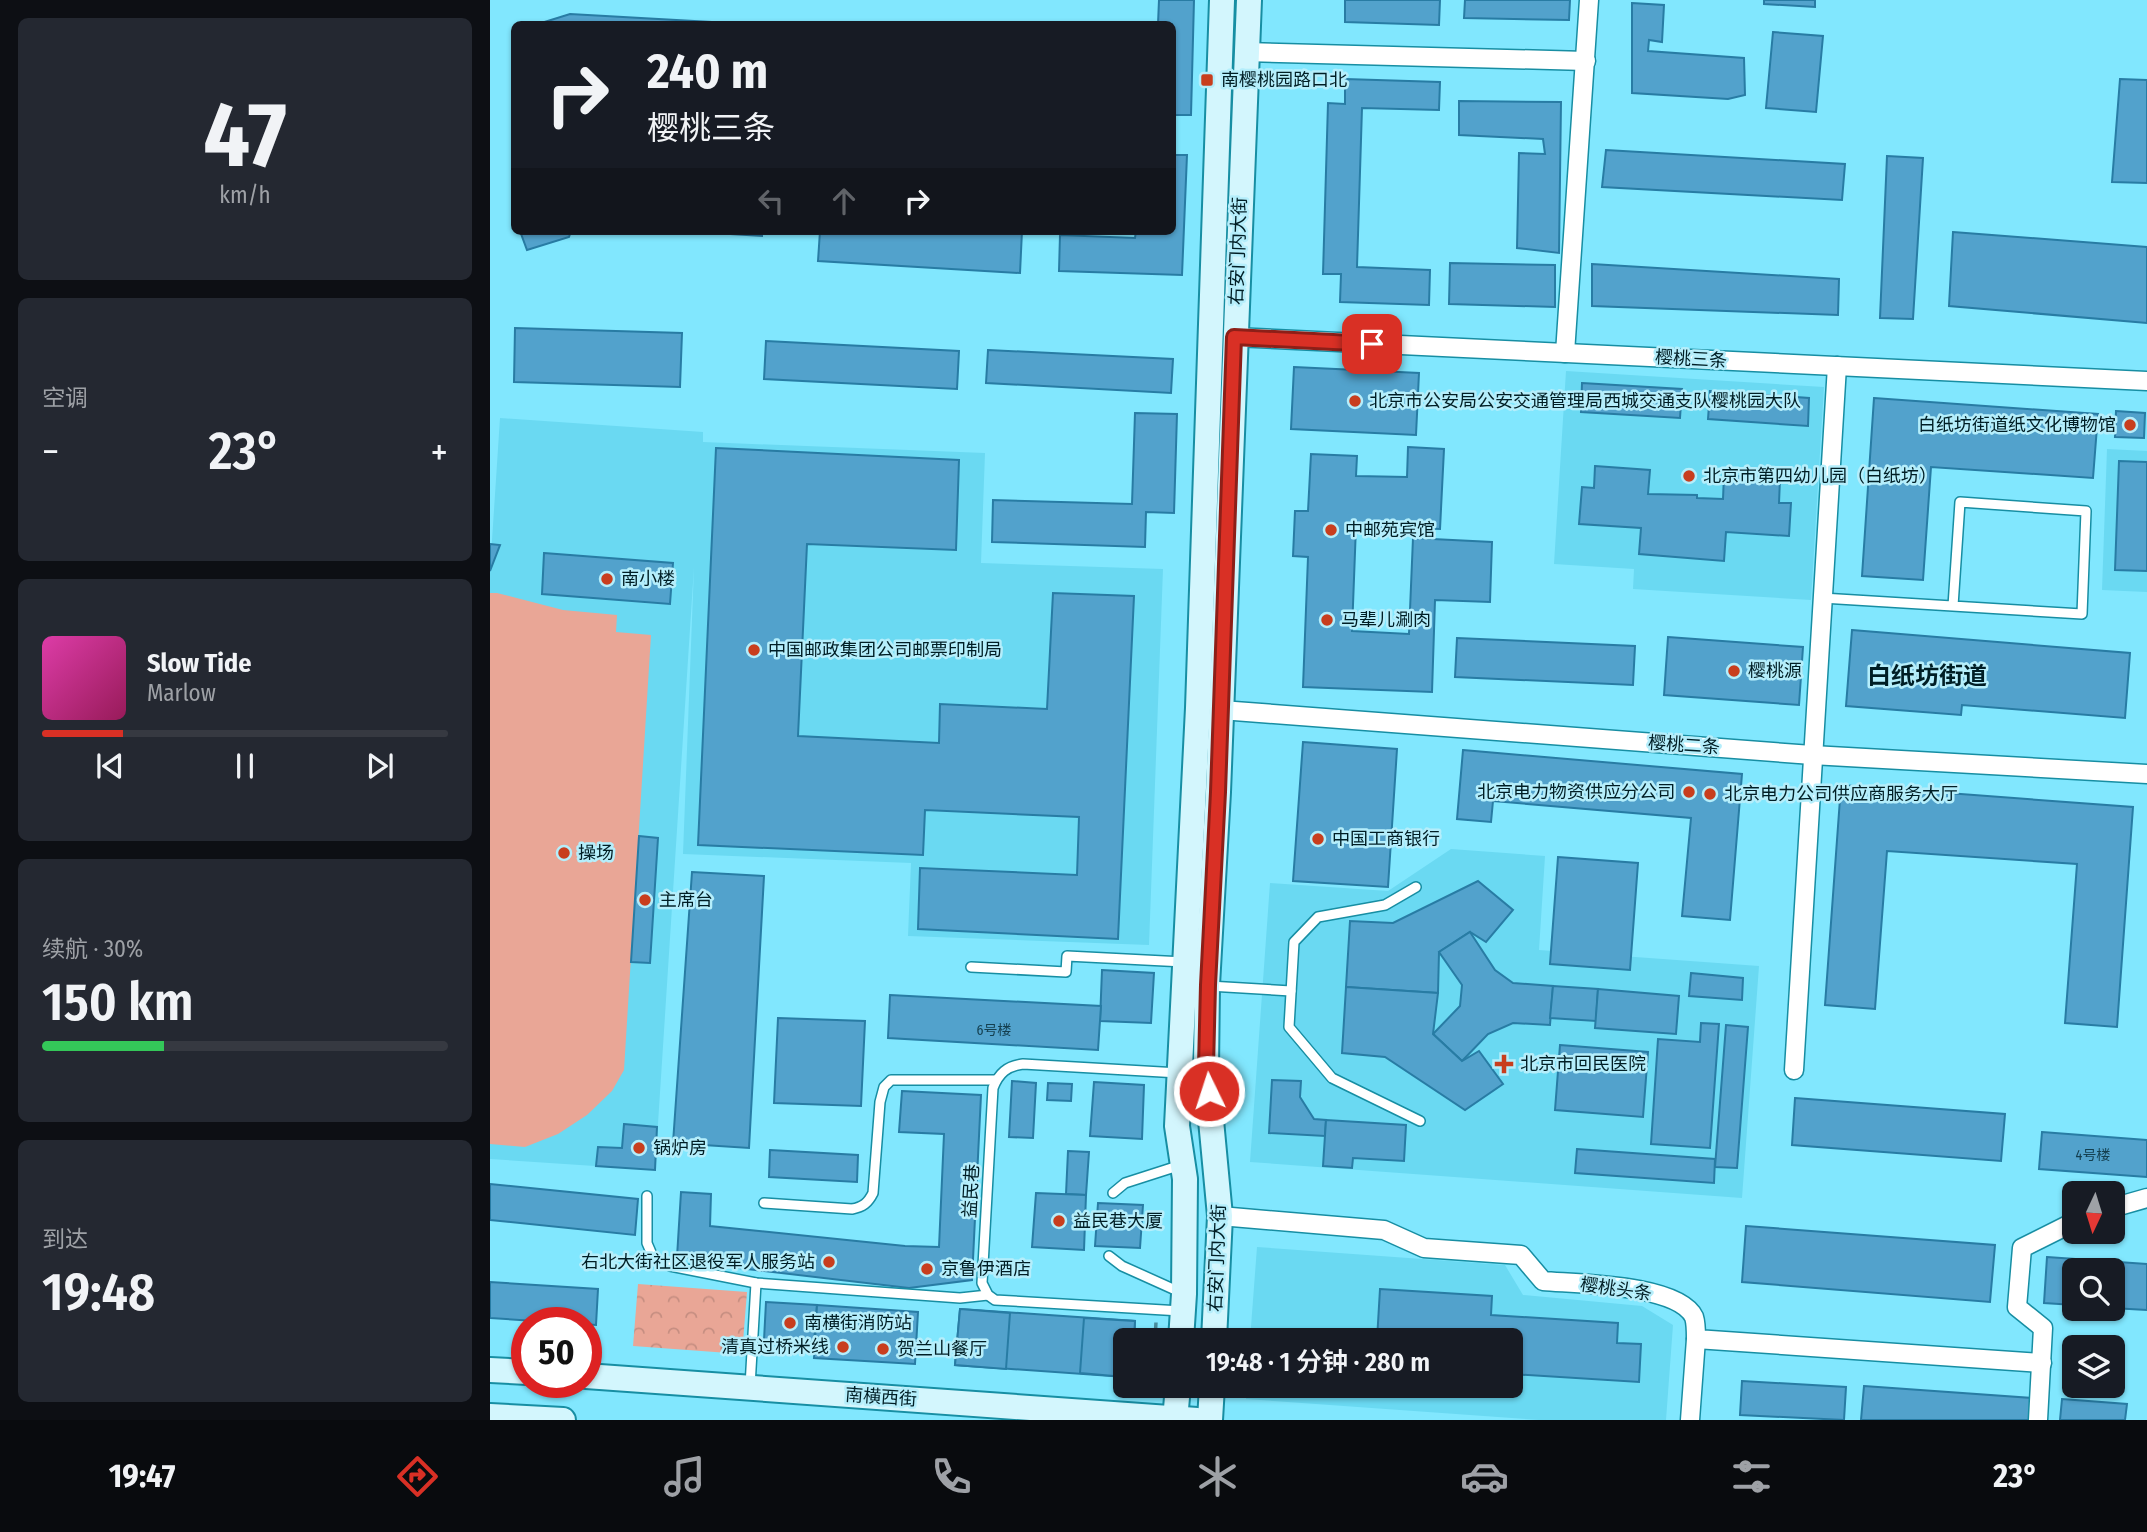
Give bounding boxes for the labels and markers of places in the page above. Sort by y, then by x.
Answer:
place label: 南樱桃园路口北 [1221,69,1347,91]
marker: 南樱桃园路口北 [1199,72,1215,88]
pin [1342,314,1402,374]
place label: 北京市公安局公安交通管理局西城交通支队樱桃园大队 [1369,390,1801,412]
marker: 北京市公安局公安交通管理局西城交通支队樱桃园大队 [1347,393,1363,409]
place label: 白纸坊街道纸文化博物馆 [1918,414,2116,436]
marker: 白纸坊街道纸文化博物馆 [2122,417,2138,433]
place label: 北京市第四幼儿园（白纸坊） [1703,465,1937,487]
marker: 北京市第四幼儿园（白纸坊） [1681,468,1697,484]
place label: 中邮苑宾馆 [1345,519,1435,541]
marker: 中邮苑宾馆 [1323,522,1339,538]
place label: 南小楼 [621,568,675,590]
marker: 南小楼 [599,571,615,587]
place label: 马辈儿涮肉 [1341,609,1431,631]
marker: 马辈儿涮肉 [1319,612,1335,628]
place label: 中国邮政集团公司邮票印制局 [768,639,1002,661]
marker: 中国邮政集团公司邮票印制局 [746,642,762,658]
place label: 樱桃源 [1748,660,1802,682]
marker: 樱桃源 [1726,663,1742,679]
place label: 北京电力物资供应分公司 [1477,781,1675,803]
place label: 北京电力公司供应商服务大厅 [1724,783,1958,805]
marker: 北京电力物资供应分公司 [1681,784,1697,800]
marker: 北京电力公司供应商服务大厅 [1702,786,1718,802]
place label: 中国工商银行 [1332,828,1440,850]
marker: 中国工商银行 [1310,831,1326,847]
place label: 操场 [578,842,614,864]
marker: 操场 [556,845,572,861]
place label: 主席台 [659,889,713,911]
marker: 主席台 [637,892,653,908]
place label: 北京市回民医院 [1520,1053,1646,1075]
marker: 北京市回民医院 [1494,1054,1514,1074]
place label: 锅炉房 [653,1137,707,1159]
marker: 锅炉房 [631,1140,647,1156]
place label: 益民巷大厦 [1073,1210,1163,1232]
marker: 益民巷大厦 [1051,1213,1067,1229]
place label: 右北大街社区退役军人服务站 [581,1251,815,1273]
marker: 右北大街社区退役军人服务站 [821,1254,837,1270]
place label: 京鲁伊酒店 [941,1258,1031,1280]
marker: 京鲁伊酒店 [919,1261,935,1277]
place label: 南横街消防站 [804,1312,912,1334]
marker: 南横街消防站 [782,1315,798,1331]
place label: 清真过桥米线 [721,1336,829,1358]
place label: 贺兰山餐厅 [897,1338,987,1360]
marker: 清真过桥米线 [835,1339,851,1355]
marker: 贺兰山餐厅 [875,1341,891,1357]

